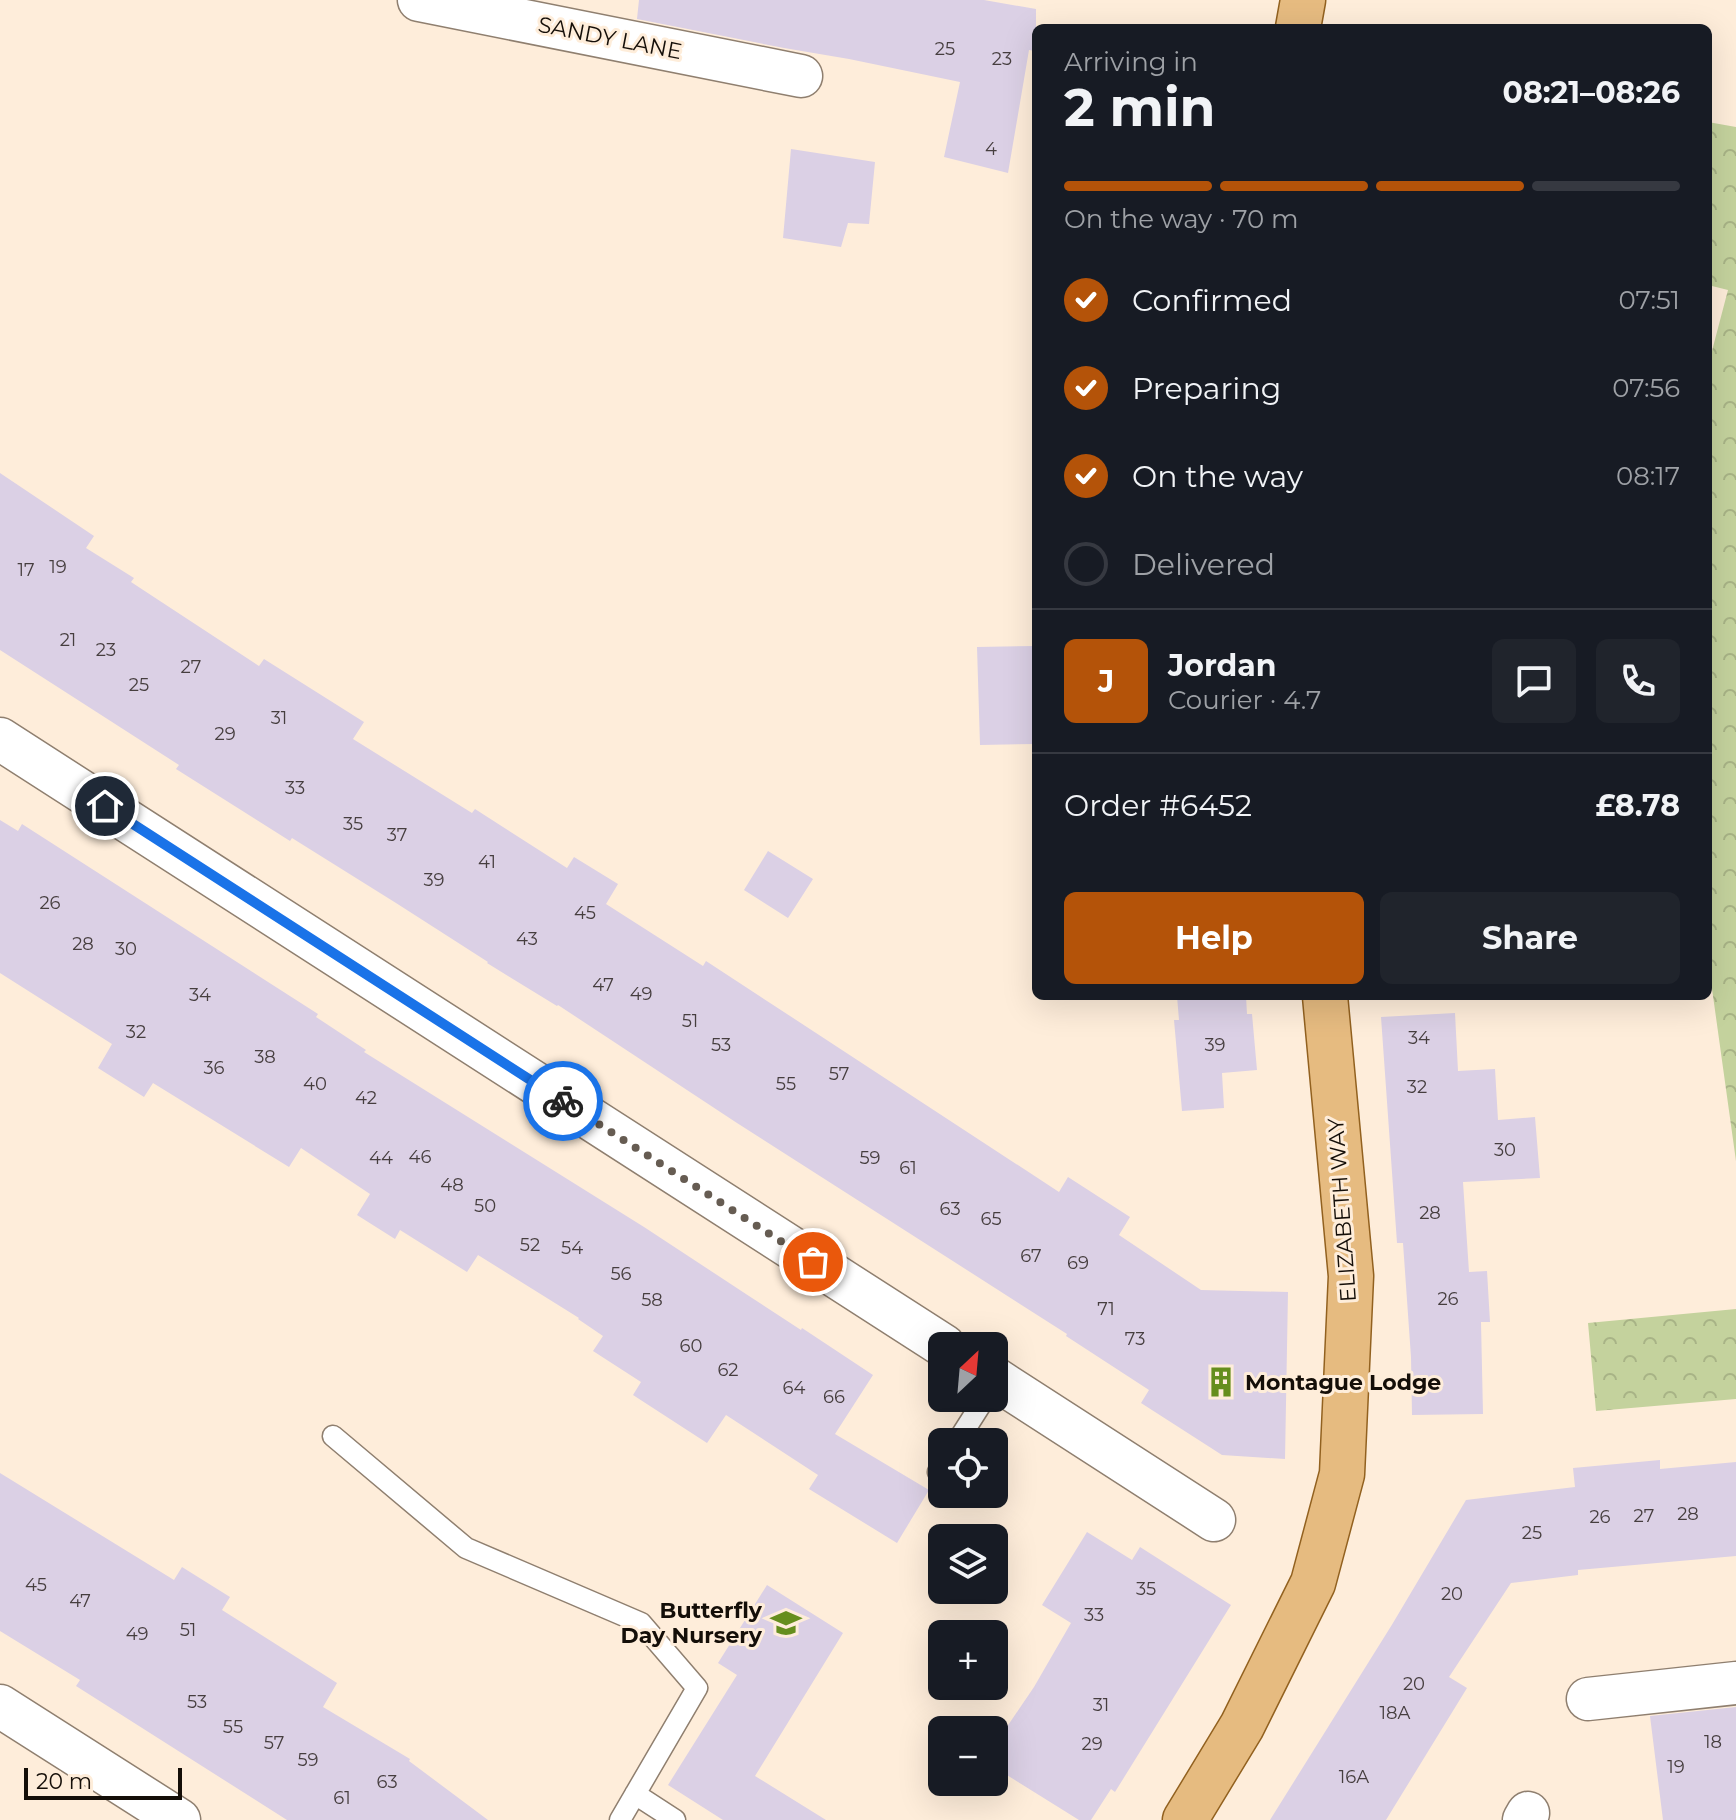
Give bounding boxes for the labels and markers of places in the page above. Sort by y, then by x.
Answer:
pin [71,772,139,840]
pin [779,1228,847,1296]
building icon: Montague Lodge [1204,1365,1238,1399]
place label: Montague Lodge [1245,1369,1441,1396]
place label: Butterfly Day Nursery [620,1597,763,1649]
school or university icon: Butterfly Day Nursery [769,1606,803,1640]

